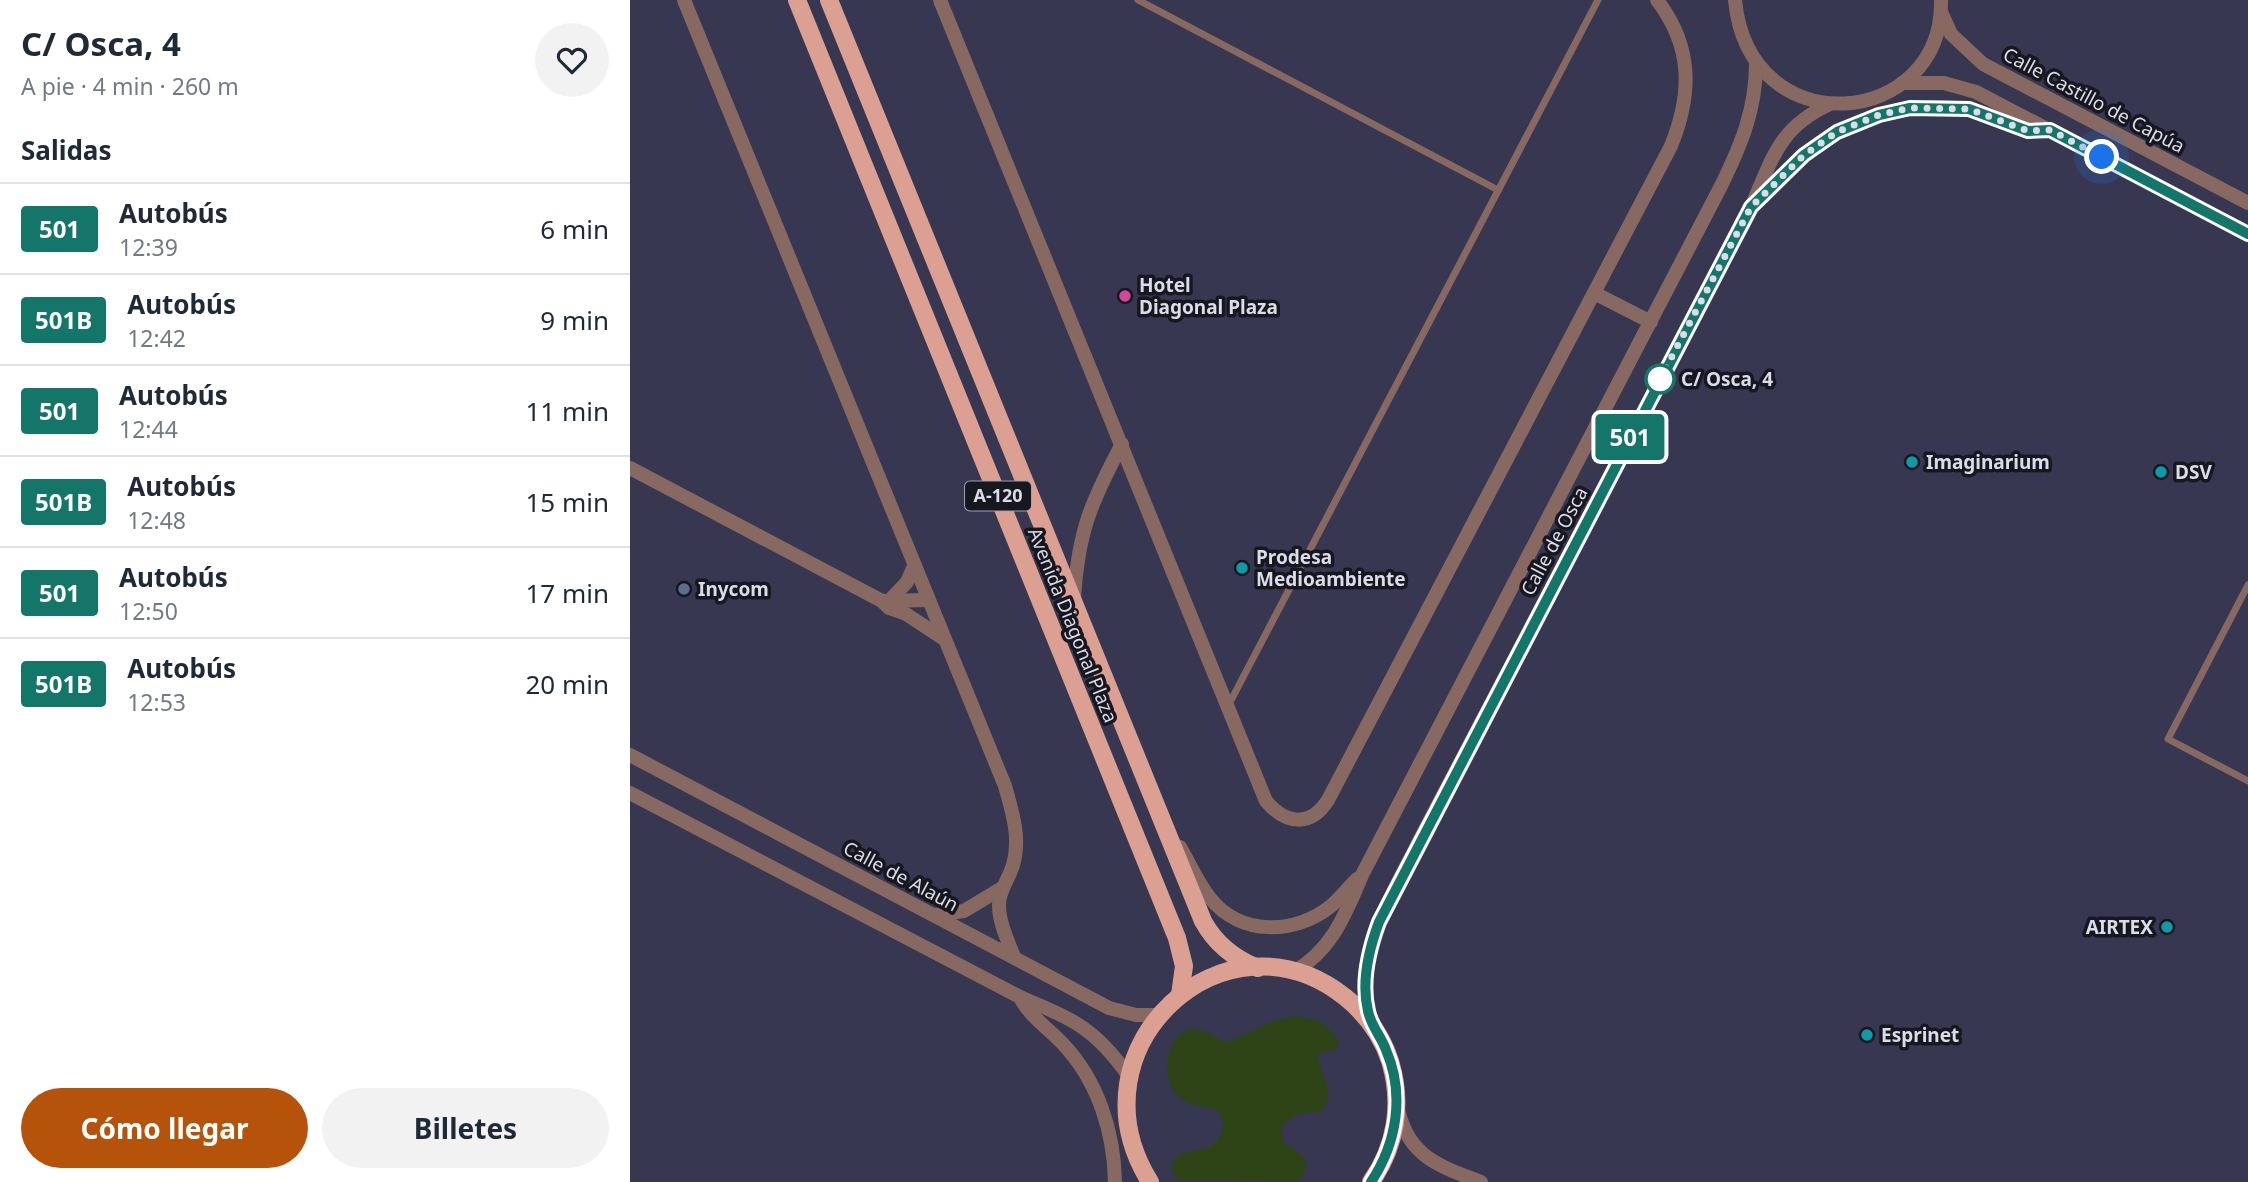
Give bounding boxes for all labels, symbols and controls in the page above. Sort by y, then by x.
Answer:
text: C/ Osca, 4 [21,21,181,66]
button: heart [535,23,609,97]
street label: Calle Castillo de Capúa [1999,41,2189,159]
text: A pie · 4 min · 260 m [21,70,239,102]
text: Salidas [21,132,111,168]
your location [2084,139,2119,174]
text: Autobús [119,195,228,231]
text: 6 min [540,211,609,247]
text: 501 [39,212,80,245]
text: 12:39 [119,231,178,263]
place label: Hotel Diagonal Plaza [1139,272,1278,320]
text: Autobús [127,286,236,322]
marker: Hotel Diagonal Plaza [1117,288,1133,304]
text: 9 min [540,302,609,338]
text: 501B [35,303,92,336]
text: 12:42 [127,322,186,354]
marker: C/ Osca, 4 [1645,364,1675,394]
place label: C/ Osca, 4 [1681,366,1773,392]
text: Autobús [119,377,228,413]
text: 11 min [525,393,609,429]
text: 501 [39,394,80,427]
text: 12:44 [119,413,178,445]
line badge: 501 [1590,414,1670,460]
text: 501 [1609,420,1651,453]
place label: Imaginarium [1926,449,2050,475]
marker: Imaginarium [1904,454,1920,470]
place label: DSV [2175,459,2212,485]
marker: DSV [2153,464,2169,480]
text: Autobús [127,468,236,504]
road number: A-120 [965,482,1031,510]
street label: Calle de Osca [1515,482,1593,600]
text: 15 min [525,484,609,520]
text: 501B [35,485,92,518]
text: 12:48 [127,504,186,536]
street label: Avenida Diagonal Plaza [1022,524,1124,726]
place label: Prodesa Medioambiente [1256,544,1406,592]
text: Autobús [119,559,228,595]
marker: Prodesa Medioambiente [1234,560,1250,576]
text: 17 min [525,575,609,611]
text: 501 [39,576,80,609]
place label: Inycom [698,576,769,602]
marker: Inycom [676,581,692,597]
text: 12:50 [119,595,178,627]
text: Autobús [127,650,236,686]
text: 20 min [525,666,609,702]
text: 501B [35,667,92,700]
text: 12:53 [127,686,186,718]
street label: Calle de Alaún [839,835,963,917]
place label: AIRTEX [2086,914,2153,940]
marker: AIRTEX [2159,919,2175,935]
place label: Esprinet [1881,1022,1959,1048]
marker: Esprinet [1859,1027,1875,1043]
button: Cómo llegar [21,1088,308,1168]
button: Billetes [322,1088,609,1168]

